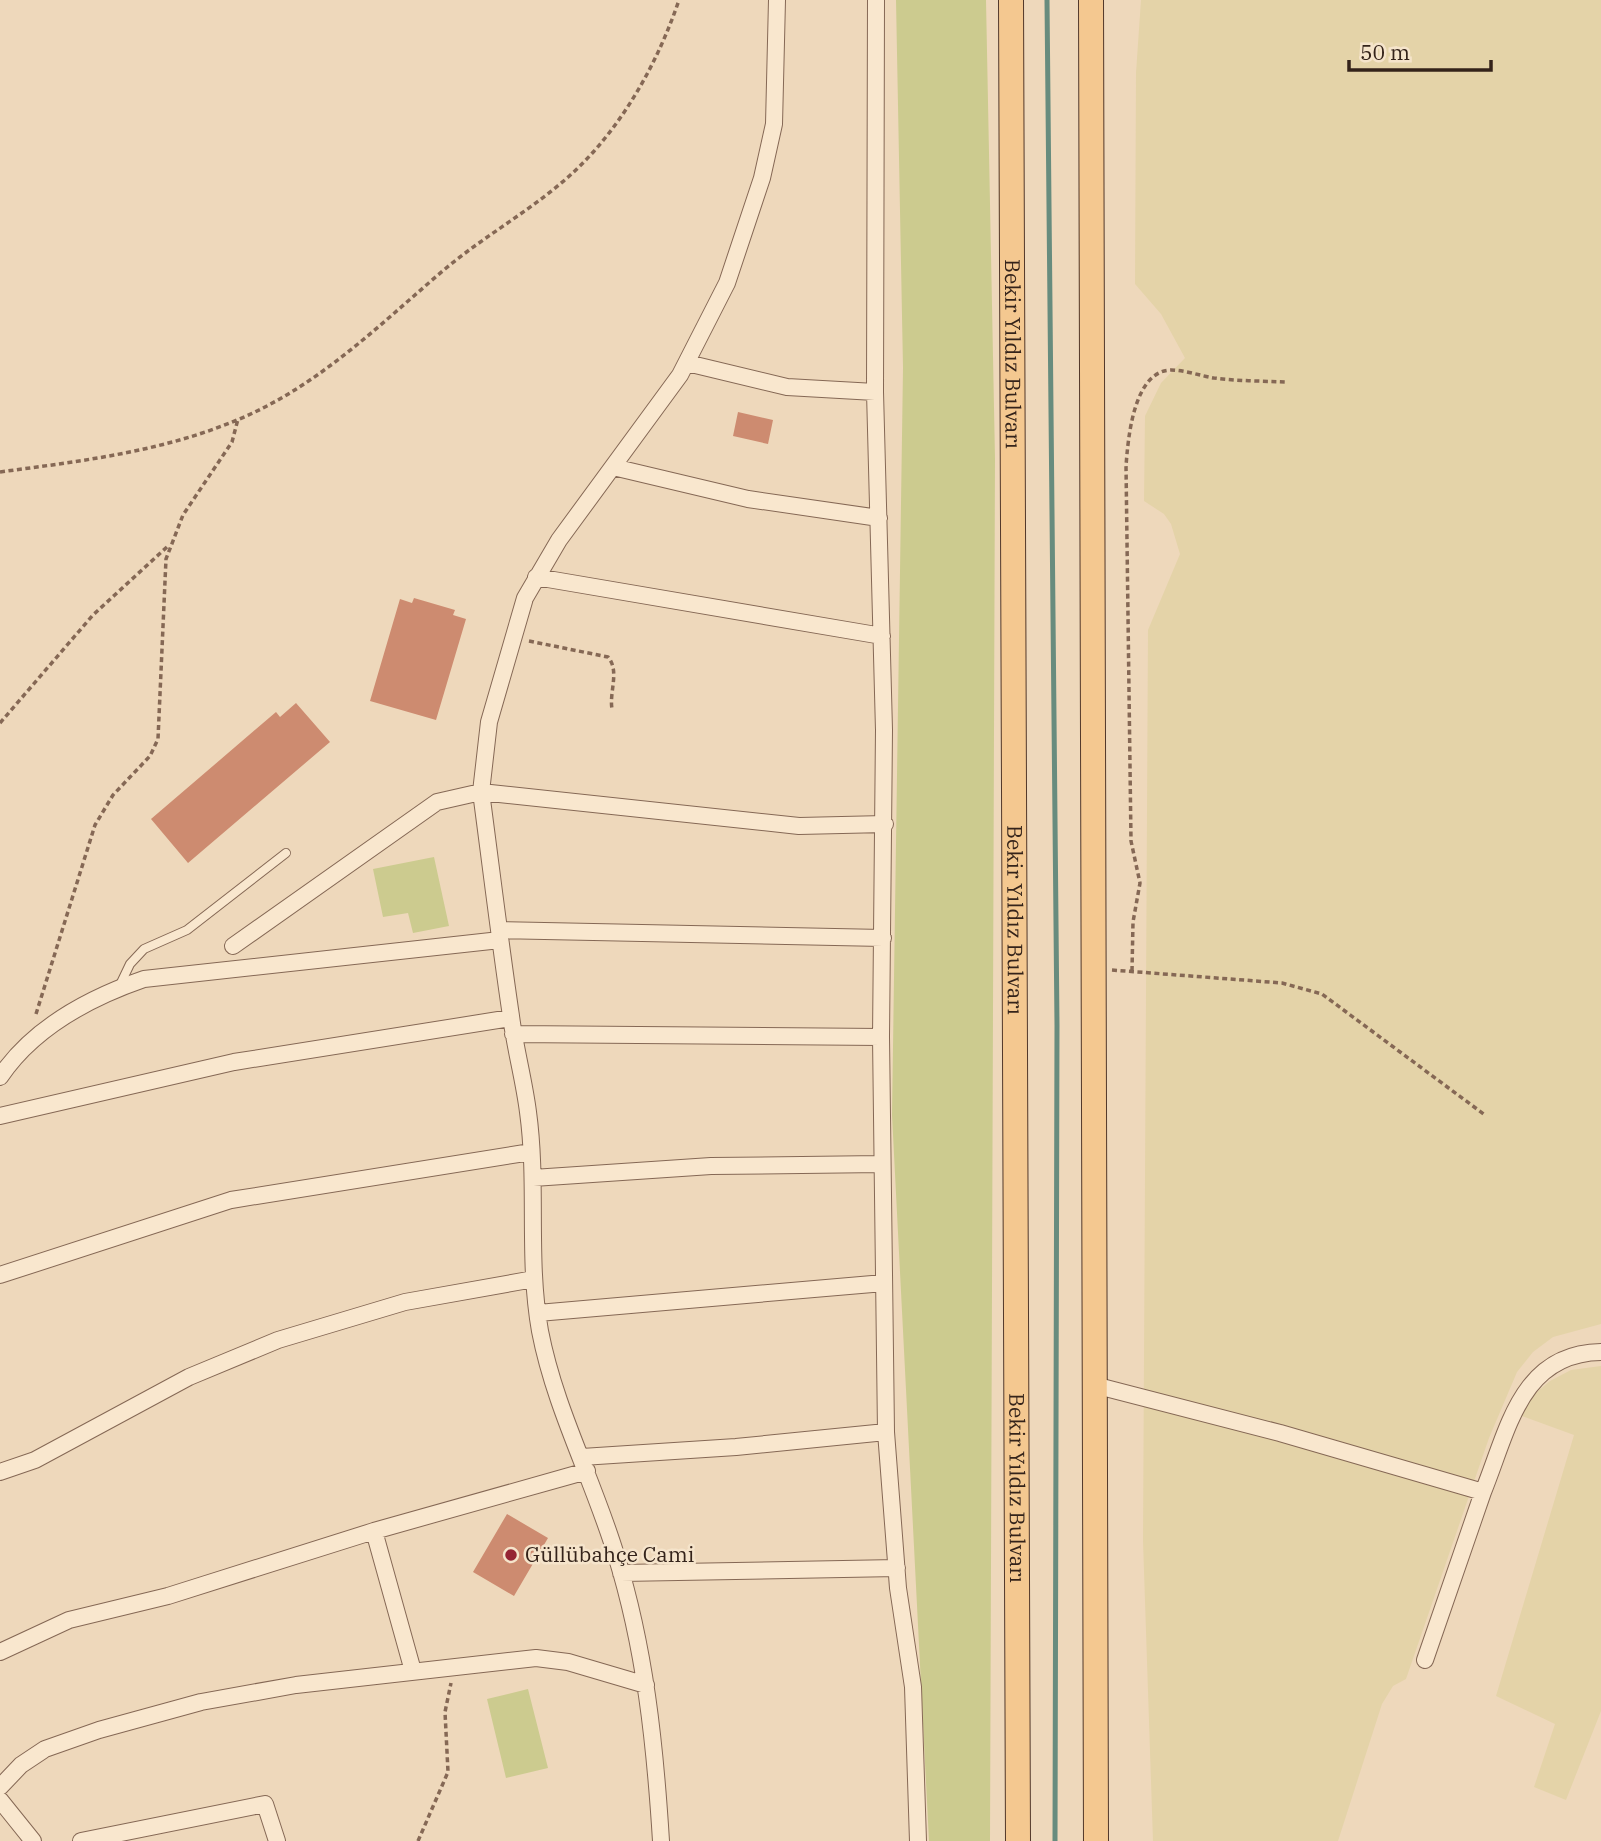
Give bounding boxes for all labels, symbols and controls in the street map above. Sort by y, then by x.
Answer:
scale bar [1349,28,1491,72]
text: 50 m [1360,38,1410,66]
street label: Bekir Yıldız Bulvarı [999,259,1028,449]
street label: Bekir Yıldız Bulvarı [1001,825,1030,1015]
street label: Bekir Yıldız Bulvarı [1003,1393,1032,1583]
place label: Güllübahçe Cami [525,1540,694,1568]
marker: Güllübahçe Cami [503,1547,519,1563]

